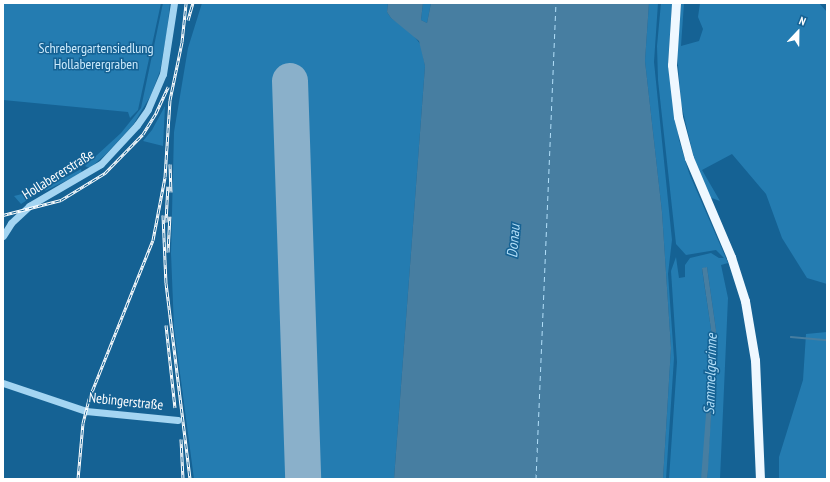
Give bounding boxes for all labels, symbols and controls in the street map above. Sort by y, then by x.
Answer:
north arrow [778,12,818,52]
text: N [797,13,808,28]
park label: Schrebergartensiedlung Hollaberergraben [38,40,154,72]
street label: Hollabererstraße [19,145,97,203]
water label: Donau [503,224,523,258]
water label: Sammelgerinne [700,333,720,415]
street label: Nebingerstraße [88,389,164,413]

